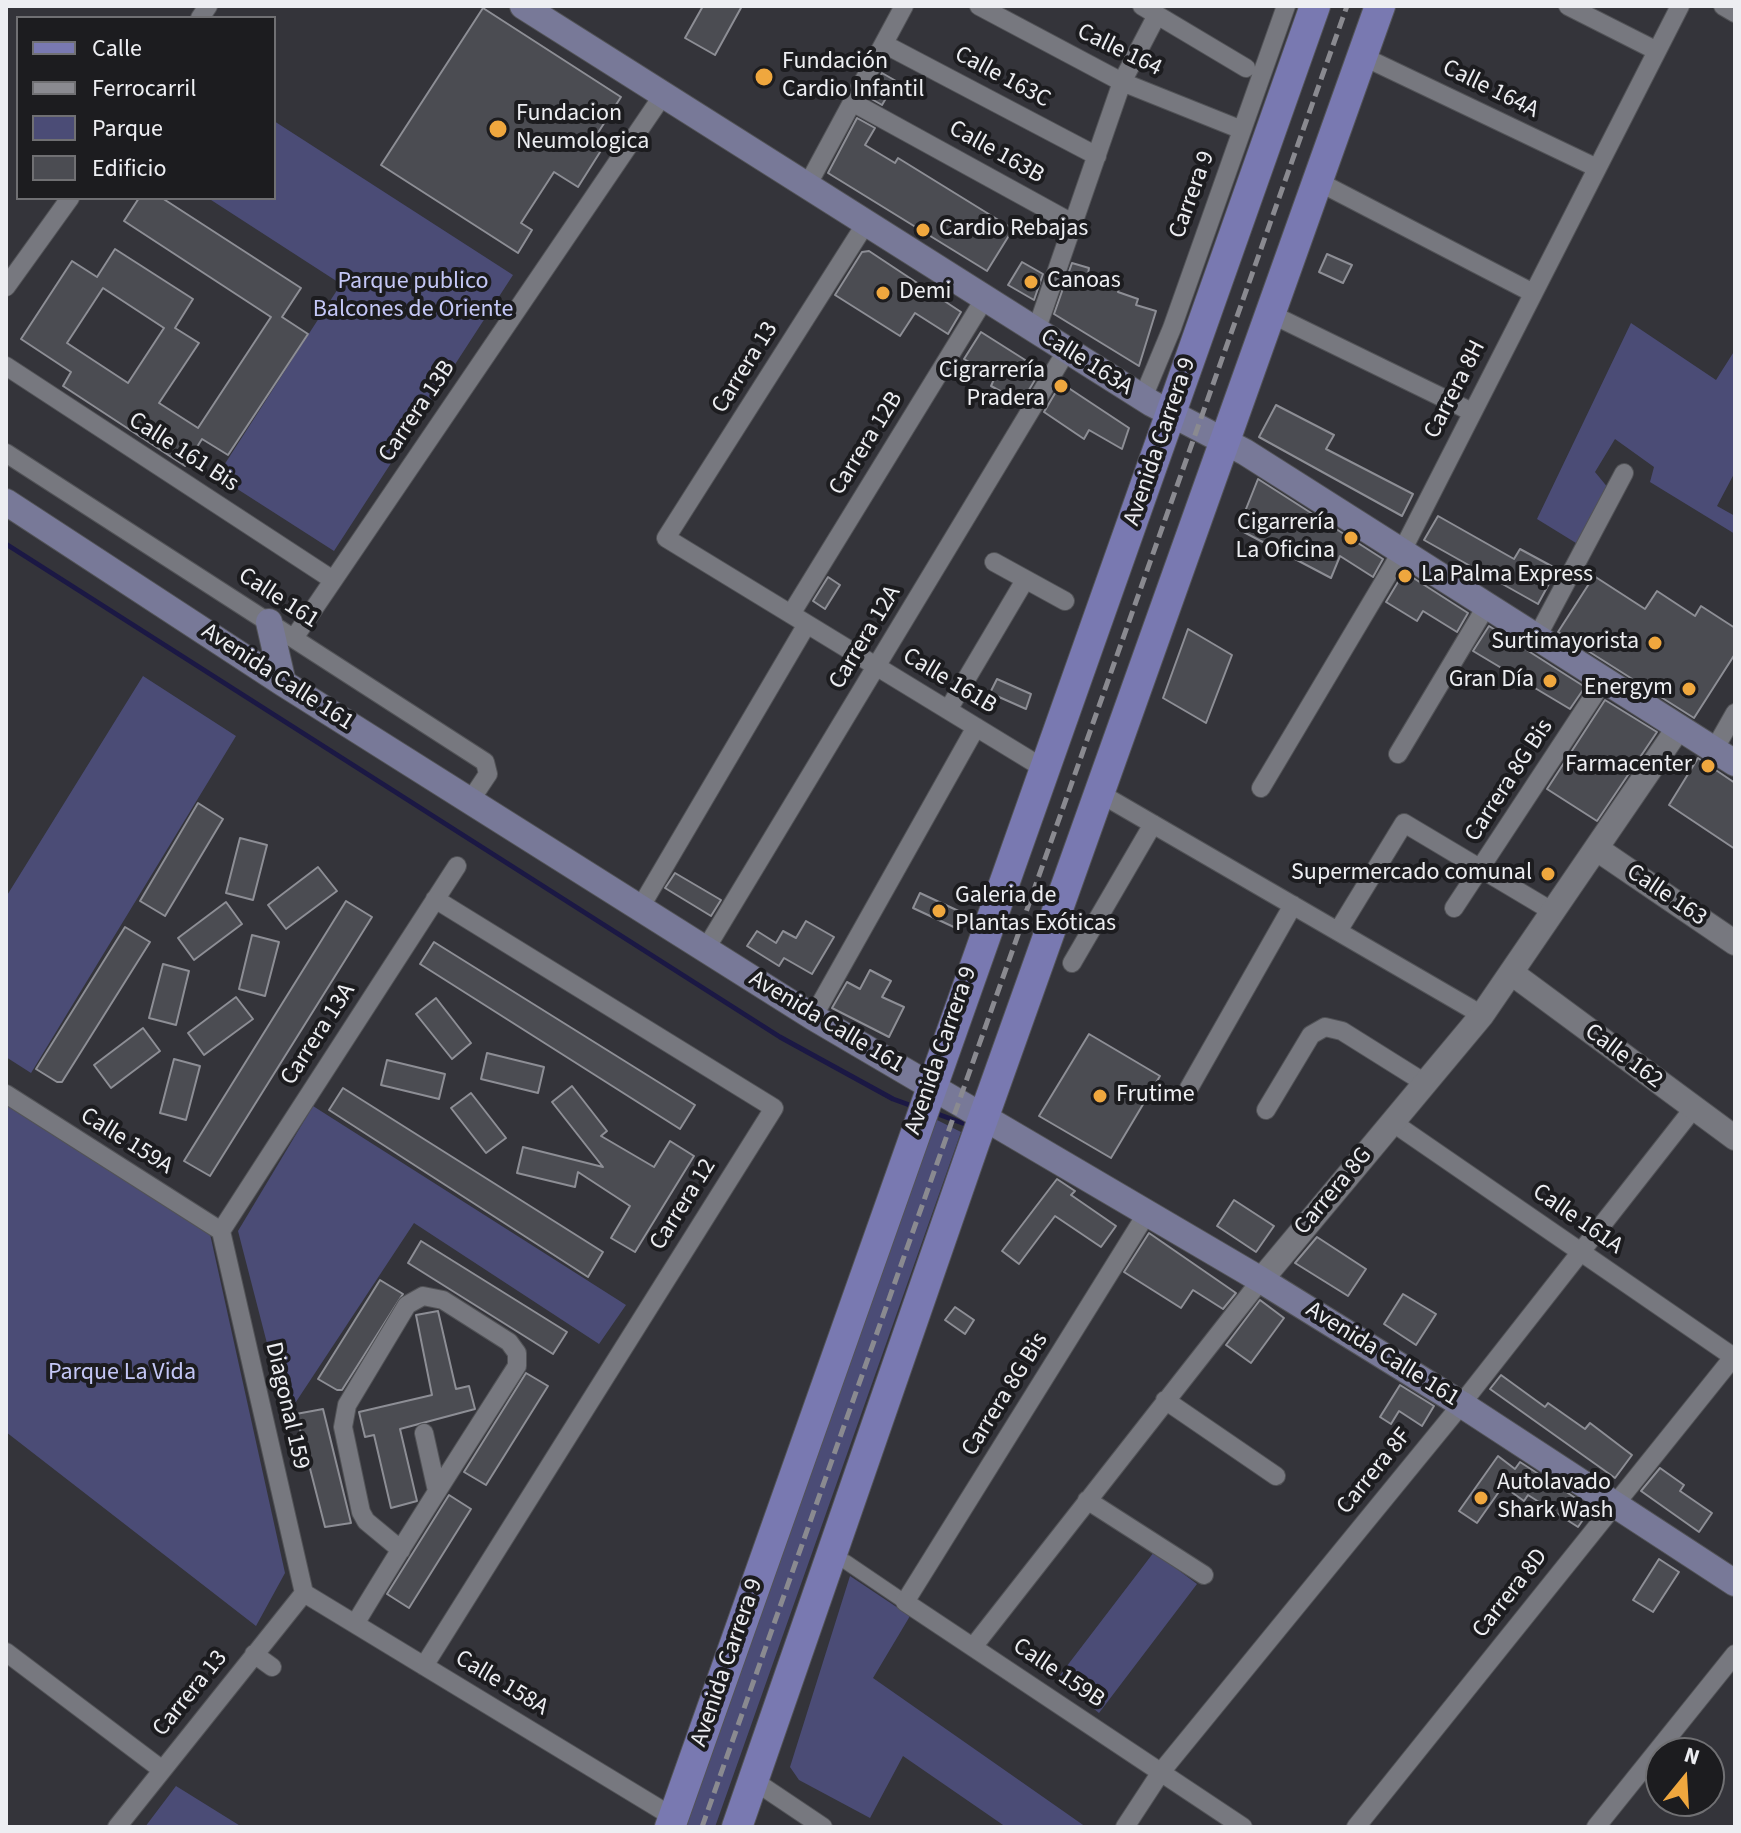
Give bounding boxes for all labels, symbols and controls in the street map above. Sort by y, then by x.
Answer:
legend [16,16,276,200]
street label: Calle 164 [1072,18,1166,84]
text: Calle [92,31,142,66]
street label: Calle 163C [949,41,1055,115]
place label: Fundación Cardio Infantil [782,49,924,105]
street label: Calle 164A [1437,54,1543,126]
marker: Fundación Cardio Infantil [753,66,775,88]
text: Ferrocarril [92,71,196,106]
place label: Fundacion Neumologica [516,101,649,157]
text: Parque [92,111,163,146]
street label: Calle 163B [943,115,1049,191]
marker: Fundacion Neumologica [487,118,509,140]
street label: Carrera 9 [1164,147,1222,243]
text: Edificio [92,151,166,186]
place label: Cardio Rebajas [939,216,1088,244]
marker: Cardio Rebajas [914,221,932,239]
place label: Canoas [1047,268,1121,296]
park label: Parque publico Balcones de Oriente [313,269,513,325]
marker: Canoas [1022,273,1040,291]
place label: Demi [899,279,951,307]
marker: Demi [874,284,892,302]
street label: Carrera 13 [707,317,785,419]
street label: Calle 163A [1034,323,1138,403]
street label: Carrera 8H [1419,336,1493,444]
street label: Avenida Carrera 9 [1119,354,1203,530]
street label: Carrera 13B [373,356,463,468]
place label: Cigrarrería Pradera [939,358,1045,414]
marker: Cigrarrería Pradera [1052,377,1070,395]
street label: Carrera 12B [824,387,910,501]
street label: Calle 161 Bis [123,407,243,499]
place label: Cigarrería La Oficina [1236,510,1335,566]
marker: Cigarrería La Oficina [1342,529,1360,547]
street label: Calle 161 [232,562,324,636]
place label: La Palma Express [1421,562,1593,590]
marker: La Palma Express [1396,567,1414,585]
street label: Carrera 12A [824,581,908,695]
street label: Avenida Calle 161 [195,618,359,738]
place label: Surtimayorista [1491,629,1639,657]
marker: Surtimayorista [1646,634,1664,652]
street label: Calle 161B [897,643,1001,721]
place label: Gran Día [1449,667,1534,695]
marker: Gran Día [1541,672,1559,690]
place label: Energym [1584,675,1673,703]
marker: Energym [1680,680,1698,698]
street label: Carrera 8G Bis [1460,714,1560,848]
place label: Farmacenter [1565,752,1692,780]
marker: Farmacenter [1699,757,1717,775]
street label: Calle 163 [1620,859,1712,933]
place label: Supermercado comunal [1291,860,1532,888]
marker: Supermercado comunal [1539,865,1557,883]
place label: Galeria de Plantas Exóticas [955,883,1116,939]
marker: Galeria de Plantas Exóticas [930,902,948,920]
street label: Avenida Carrera 9 [900,963,984,1139]
street label: Avenida Calle 161 [743,965,909,1081]
street label: Carrera 13A [275,979,363,1091]
street label: Calle 162 [1578,1018,1668,1096]
place label: Frutime [1116,1082,1195,1110]
marker: Frutime [1091,1087,1109,1105]
street label: Calle 159A [74,1102,178,1182]
street label: Carrera 8G [1289,1142,1379,1242]
street label: Carrera 12 [645,1154,723,1256]
street label: Calle 161A [1526,1179,1628,1261]
street label: Avenida Calle 161 [1300,1296,1464,1414]
street label: Carrera 8G Bis [957,1328,1055,1462]
street label: Diagonal 159 [257,1340,315,1472]
park label: Parque La Vida [48,1360,196,1388]
street label: Carrera 8F [1332,1423,1418,1521]
place label: Autolavado Shark Wash [1497,1470,1614,1526]
marker: Autolavado Shark Wash [1472,1489,1490,1507]
street label: Carrera 8D [1467,1544,1555,1644]
street label: Avenida Carrera 9 [686,1575,770,1751]
street label: Calle 159B [1007,1633,1109,1715]
street label: Carrera 13 [148,1645,234,1743]
street label: Calle 158A [449,1645,553,1723]
north arrow [1645,1737,1725,1817]
text: N [1680,1739,1704,1774]

